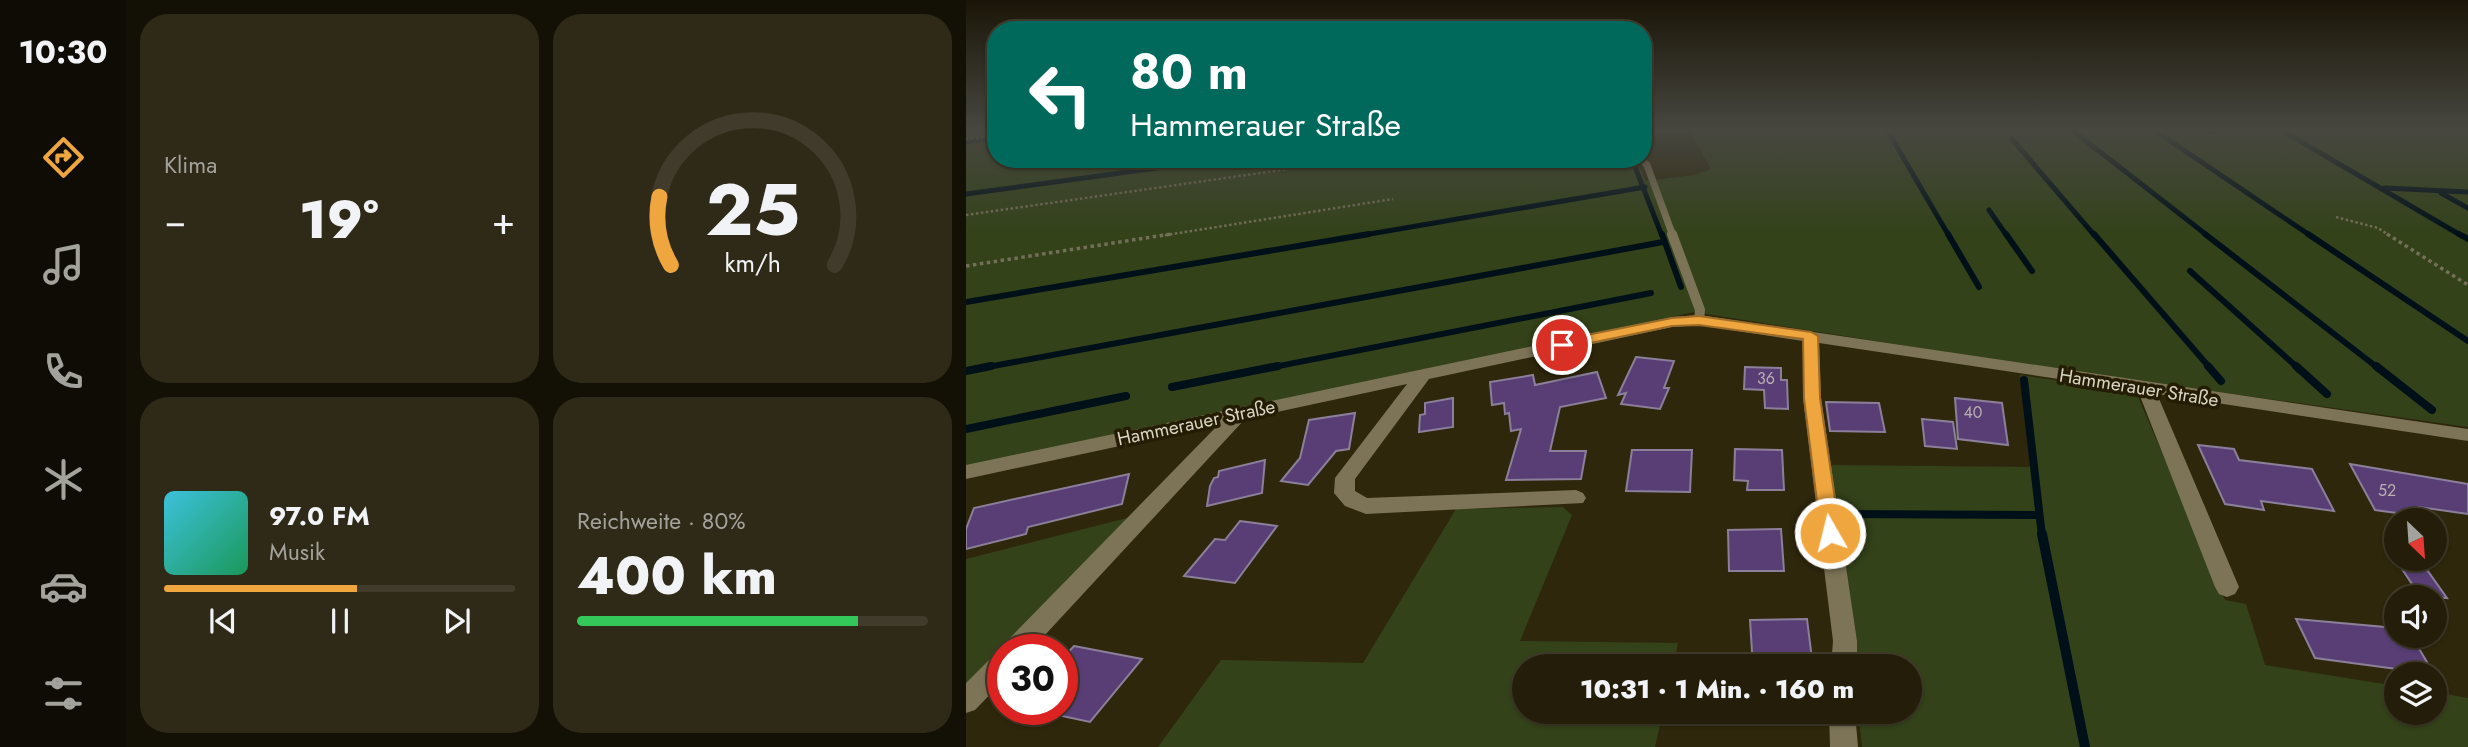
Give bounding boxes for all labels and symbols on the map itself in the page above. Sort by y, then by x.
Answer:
pin [1532,315,1592,375]
street label: Hammerauer Straße [2057,362,2221,413]
house number: 36 [1757,367,1775,390]
street label: Hammerauer Straße [1115,393,1278,452]
house number: 40 [1964,401,1982,424]
house number: 52 [2378,479,2396,502]
position arrow [1793,496,1867,570]
north arrow [2384,508,2446,570]
speed limit sign: 30 [987,634,1078,725]

